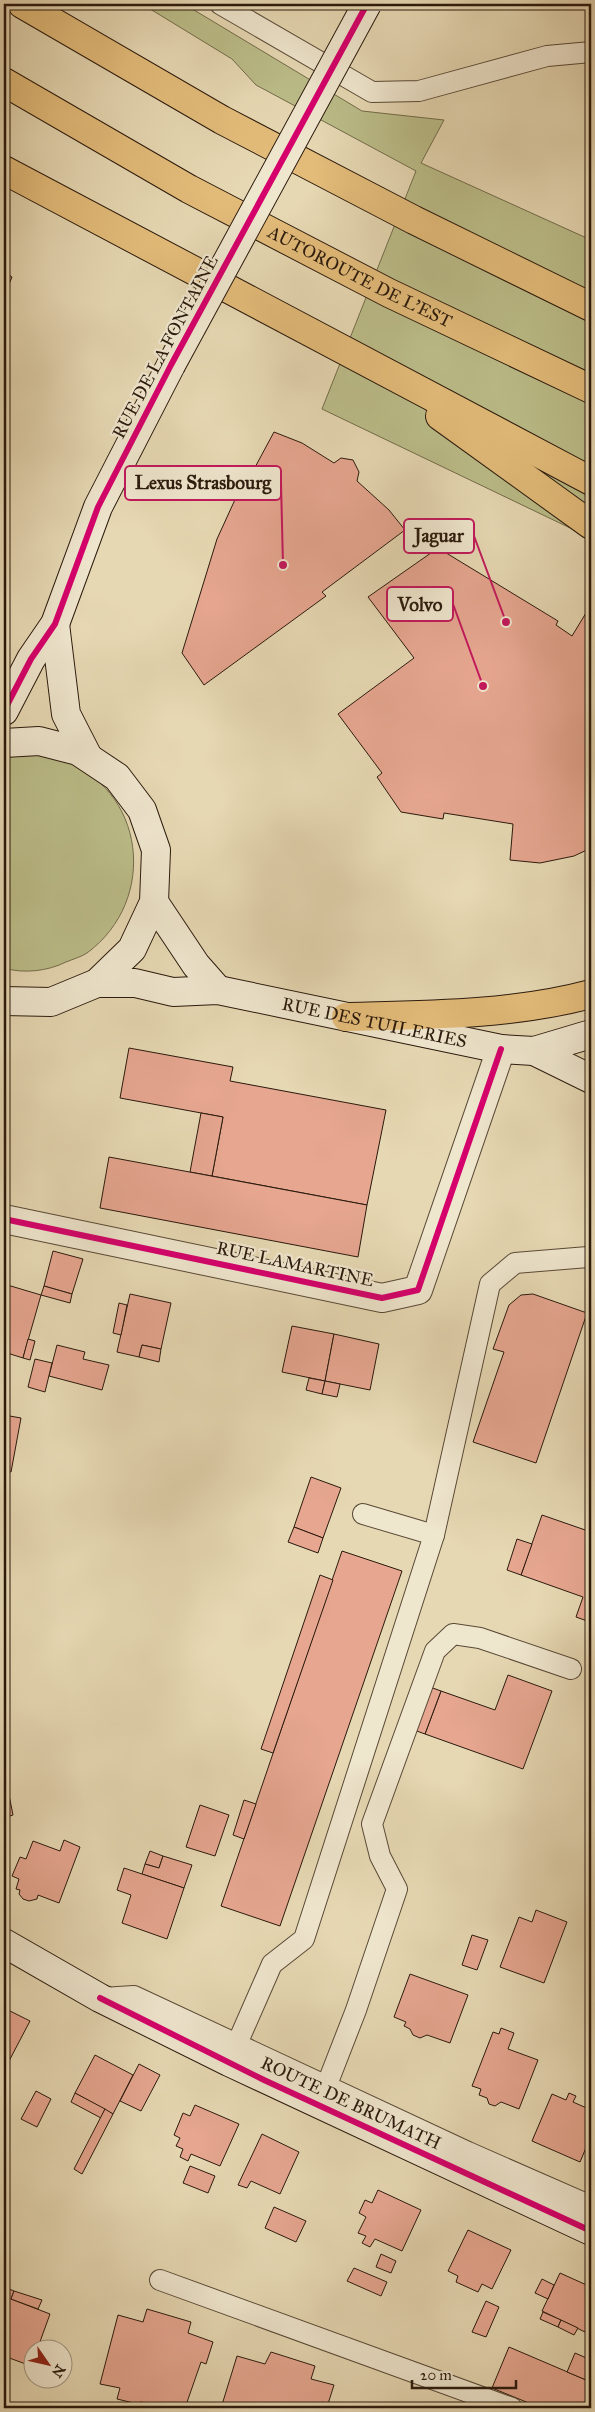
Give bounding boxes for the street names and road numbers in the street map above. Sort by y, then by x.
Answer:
street label: AUTOROUTE DE L’EST [263,221,456,332]
street label: RUE DE LA FONTAINE [107,252,223,442]
street label: RUE DES TUILERIES [280,993,469,1053]
street label: RUE LAMARTINE [214,1237,376,1291]
street label: ROUTE DE BRUMATH [258,2052,444,2154]

